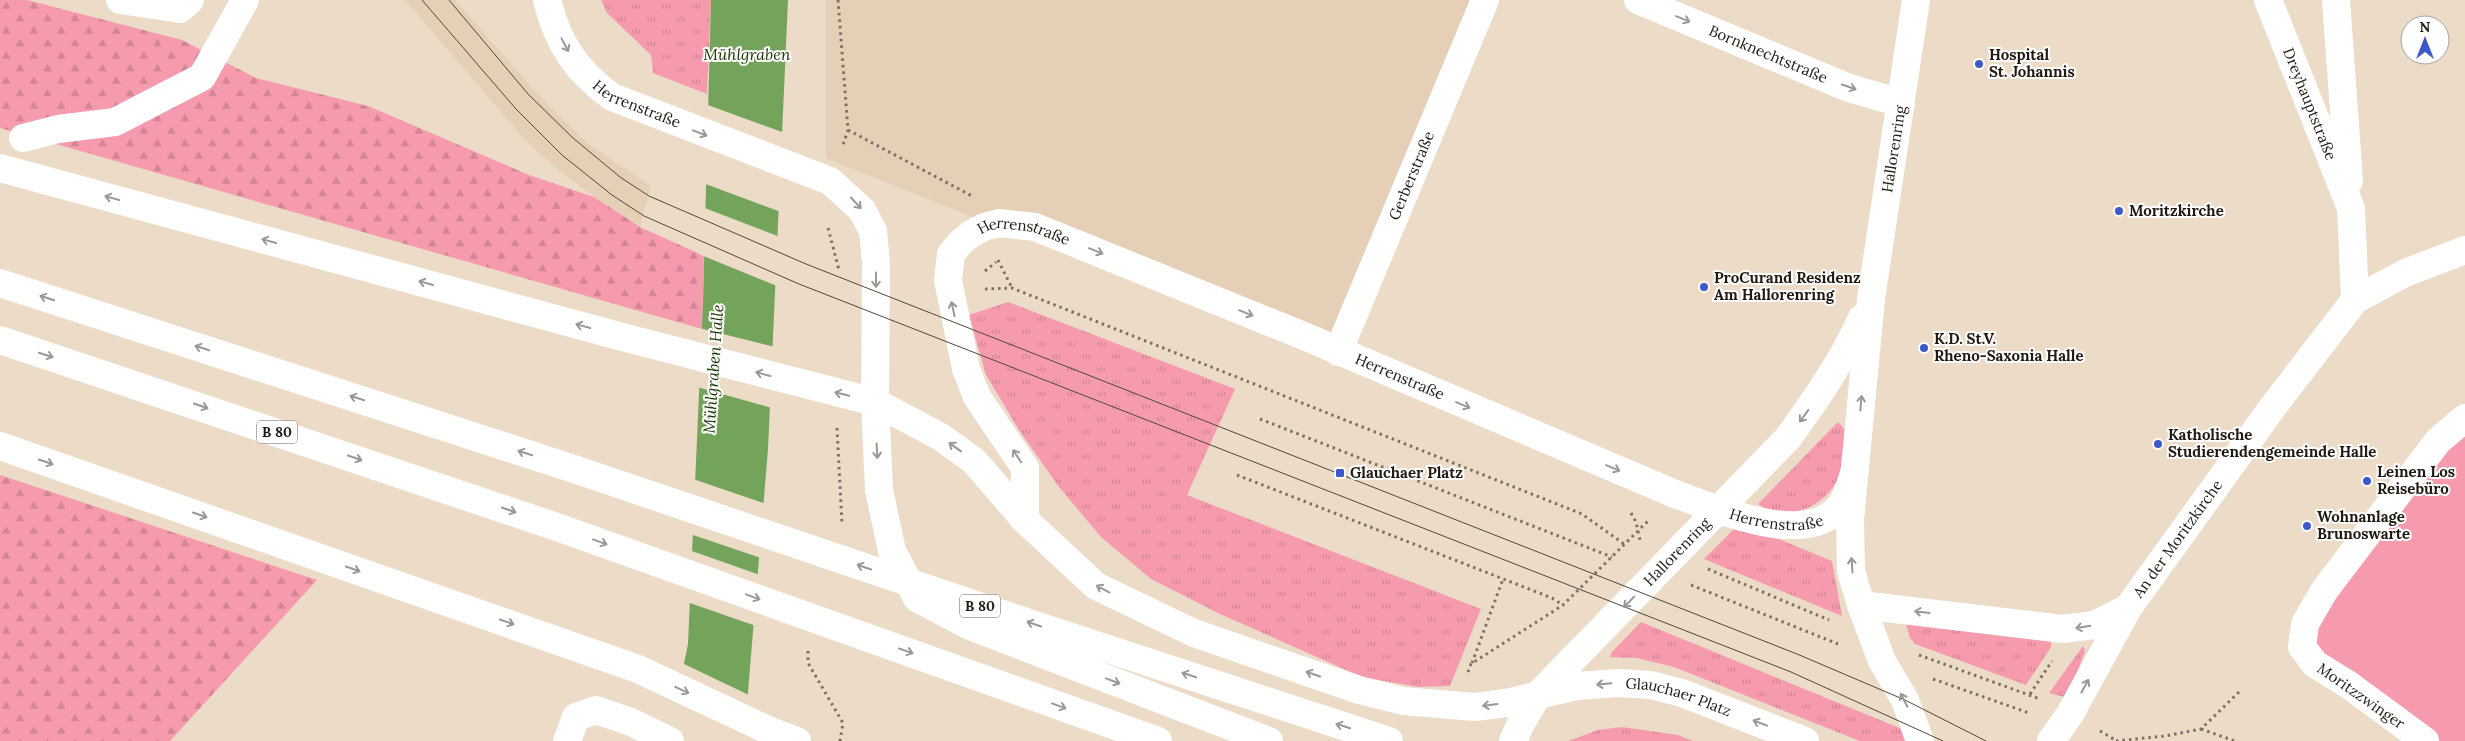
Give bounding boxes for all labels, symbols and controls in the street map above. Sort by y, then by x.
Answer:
one-way arrow [1675,14,1690,24]
north arrow [2400,15,2450,65]
text: N [2420,18,2431,36]
street label: Bornknechtstraße [1706,21,1831,87]
one-way arrow [561,37,570,52]
water label: Mühlgraben [703,44,791,64]
place label: Hospital St. Johannis [1989,45,2075,81]
street label: Dreyhauptstraße [2279,45,2341,163]
marker: Hospital St. Johannis [1973,58,1985,70]
street label: Herrenstraße [589,76,684,132]
one-way arrow [1841,83,1856,92]
street label: Hallorenring [1877,103,1910,194]
street label: Gerberstraße [1384,128,1438,223]
one-way arrow [692,129,707,138]
one-way arrow [105,193,121,202]
one-way arrow [850,196,861,209]
place label: Moritzkirche [2129,201,2224,220]
marker: Moritzkirche [2113,205,2125,217]
street label: Herrenstraße [974,213,1073,249]
one-way arrow [262,235,278,245]
one-way arrow [1088,247,1103,257]
place label: ProCurand Residenz Am Hallorenring [1714,268,1861,304]
one-way arrow [871,271,881,287]
one-way arrow [419,278,435,288]
marker: ProCurand Residenz Am Hallorenring [1698,281,1710,293]
one-way arrow [40,293,56,303]
one-way arrow [948,302,957,318]
water label: Mühlgraben Halle [699,303,728,434]
one-way arrow [1239,309,1254,318]
one-way arrow [575,321,591,330]
place label: K.D. St.V. Rheno-Saxonia Halle [1934,329,2083,365]
marker: K.D. St.V. Rheno-Saxonia Halle [1918,342,1930,354]
one-way arrow [195,343,210,352]
street label: Herrenstraße [1353,349,1447,404]
one-way arrow [38,351,54,360]
one-way arrow [755,369,771,378]
one-way arrow [835,389,851,398]
one-way arrow [349,392,365,402]
one-way arrow [1856,395,1866,411]
one-way arrow [1455,400,1470,410]
one-way arrow [192,402,208,411]
one-way arrow [1798,409,1809,422]
road number: B 80 [257,421,297,444]
place label: Katholische Studierendengemeinde Halle [2168,425,2376,461]
marker: Katholische Studierendengemeinde Halle [2152,438,2164,450]
one-way arrow [948,442,962,452]
one-way arrow [873,443,882,459]
one-way arrow [517,447,533,457]
one-way arrow [1012,449,1022,463]
one-way arrow [346,454,362,463]
one-way arrow [38,458,53,467]
place label: Leinen Los Reisebüro [2377,462,2455,498]
place label: Glauchaer Platz [1350,463,1463,482]
one-way arrow [1605,464,1620,474]
marker: Glauchaer Platz [1334,467,1346,479]
marker: Leinen Los Reisebüro [2361,475,2373,487]
street label: An der Moritzkirche [2128,476,2226,602]
street label: Herrenstraße [1727,504,1826,534]
one-way arrow [500,506,516,515]
place label: Wohnanlage Brunoswarte [2317,507,2410,543]
one-way arrow [191,511,207,520]
street label: Hallorenring [1639,513,1715,590]
marker: Wohnanlage Brunoswarte [2301,520,2313,532]
one-way arrow [591,538,607,547]
one-way arrow [1847,557,1856,573]
one-way arrow [856,561,872,571]
one-way arrow [345,564,361,574]
one-way arrow [1095,584,1110,594]
one-way arrow [745,592,761,602]
road number: B 80 [960,594,1000,618]
one-way arrow [1623,596,1635,608]
one-way arrow [1914,607,1930,617]
one-way arrow [498,618,514,627]
one-way arrow [1027,619,1043,628]
one-way arrow [2076,622,2092,632]
one-way arrow [898,647,913,656]
street label: Moritzzwinger [2314,658,2409,733]
one-way arrow [1305,669,1321,678]
one-way arrow [1181,670,1197,679]
street label: Glauchaer Platz [1625,673,1734,720]
one-way arrow [1105,677,1120,686]
one-way arrow [2080,679,2090,694]
one-way arrow [1596,680,1612,689]
one-way arrow [674,685,689,695]
one-way arrow [1899,692,1909,707]
one-way arrow [1482,700,1498,710]
one-way arrow [1051,702,1066,711]
one-way arrow [1752,718,1767,727]
one-way arrow [1336,721,1351,730]

